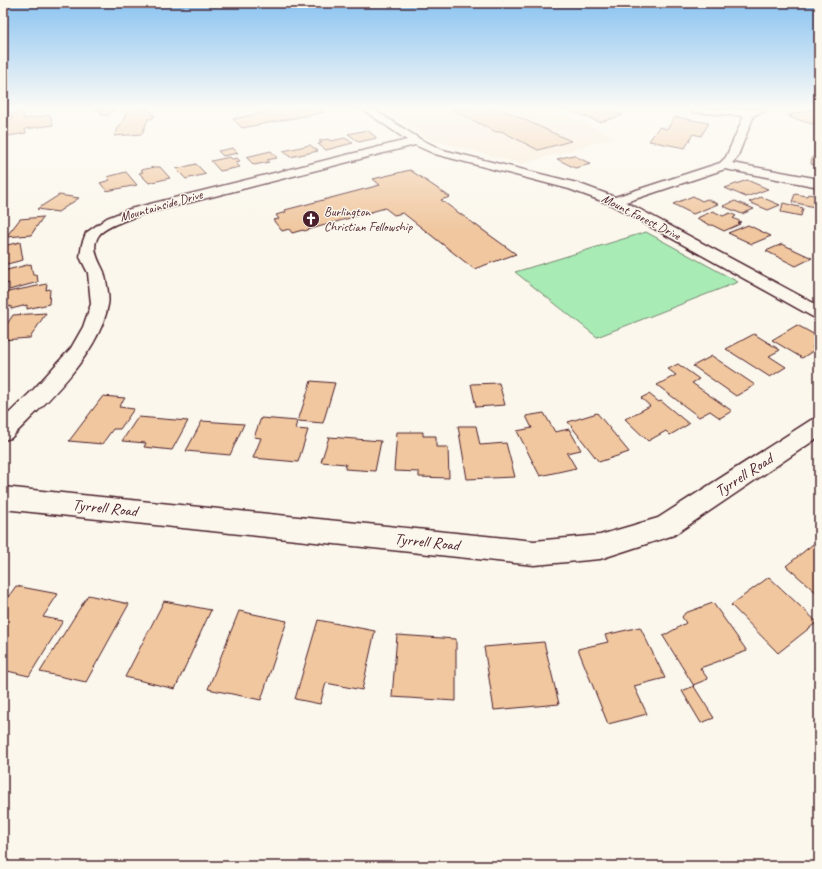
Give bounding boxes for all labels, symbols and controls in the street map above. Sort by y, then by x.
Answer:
street label: Mountainside Drive [118,186,205,225]
street label: Mount Forest Drive [599,190,684,244]
place label: Burlington Christian Fellowship [324,204,413,235]
church icon: Burlington Christian Fellowship [301,209,321,229]
street label: Tyrrell Road [711,447,779,501]
street label: Tyrrell Road [72,495,141,522]
street label: Tyrrell Road [394,529,463,556]

